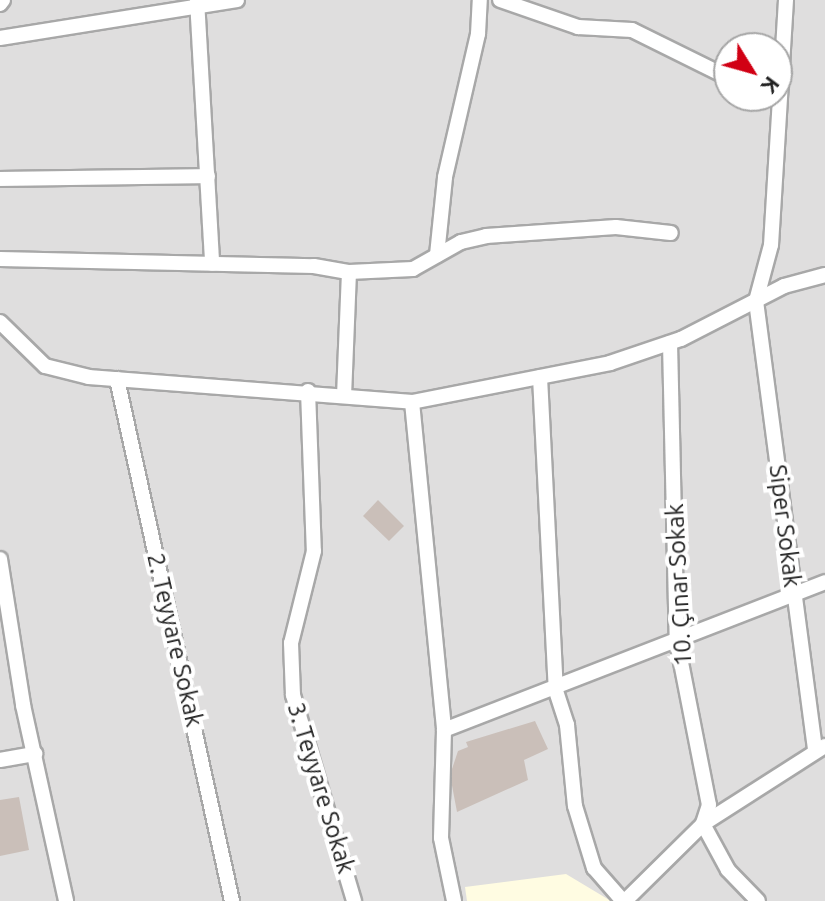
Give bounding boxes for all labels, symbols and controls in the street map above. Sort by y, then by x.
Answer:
north arrow [713,32,793,112]
text: K [757,72,785,99]
street label: Siper Sokak [763,463,807,589]
street label: 10. Çınar Sokak [660,503,698,667]
street label: 2. Teyyare Sokak [141,550,209,730]
street label: 3. Teyyare Sokak [281,699,361,877]

